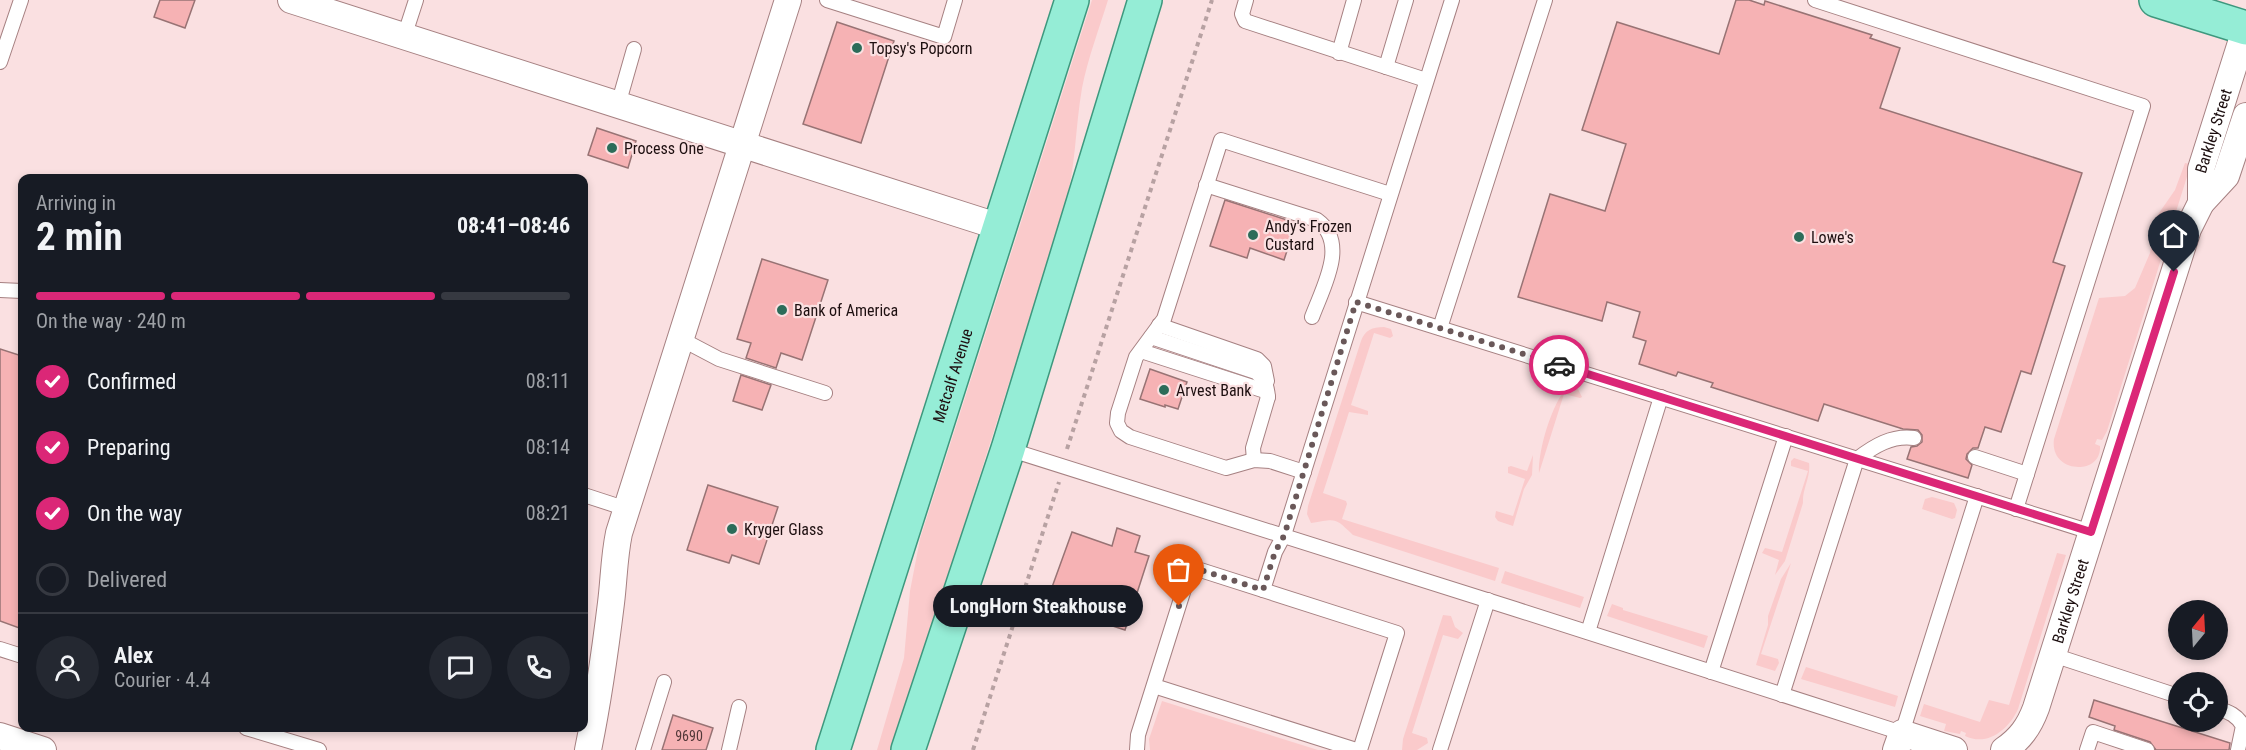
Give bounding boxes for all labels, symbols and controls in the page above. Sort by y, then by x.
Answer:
place label: Topsy's Popcorn [869,39,972,58]
marker: Topsy's Popcorn [850,41,864,55]
street label: Barkley Street [2191,86,2236,176]
place label: Process One [624,139,704,158]
marker: Process One [605,141,619,155]
text: Arriving in [36,191,116,215]
pin [2148,210,2199,272]
text: 08:41–08:46 [457,213,570,238]
text: 2 min [36,214,123,260]
place label: Andy's Frozen Custard [1265,217,1352,254]
icon: home [2157,219,2190,252]
marker: Andy's Frozen Custard [1246,228,1260,242]
place label: Lowe's [1811,228,1854,247]
marker: Lowe's [1792,230,1806,244]
place label: Bank of America [794,301,898,320]
marker: Bank of America [775,303,789,317]
text: On the way · 240 m [36,309,186,333]
street label: Metcalf Avenue [929,326,977,425]
courier [1529,335,1589,395]
icon: car [1543,349,1576,382]
icon: check [36,365,69,398]
text: Confirmed [87,369,176,394]
text: 08:11 [526,369,570,393]
place label: Arvest Bank [1176,381,1252,400]
marker: Arvest Bank [1157,383,1171,397]
icon: check [36,431,69,464]
text: Preparing [87,435,171,460]
text: 08:14 [526,435,570,459]
icon: check [36,497,69,530]
text: On the way [87,501,182,526]
text: 08:21 [526,501,570,525]
place label: Kryger Glass [744,520,824,539]
marker: Kryger Glass [725,522,739,536]
pin [1153,544,1204,606]
icon: bag [1162,553,1195,586]
street label: Barkley Street [2048,556,2093,646]
text: Delivered [87,567,167,592]
callout: LongHorn Steakhouse [933,585,1143,627]
text: LongHorn Steakhouse [950,594,1126,618]
north arrow [2168,600,2228,660]
map controls [2168,600,2228,732]
button: person [36,636,99,699]
button: chat [429,636,492,699]
button: phone [507,636,570,699]
text: Alex [114,643,153,668]
text: Courier · 4.4 [114,668,210,692]
button: locate [2168,672,2228,732]
house number: 9690 [675,728,703,744]

